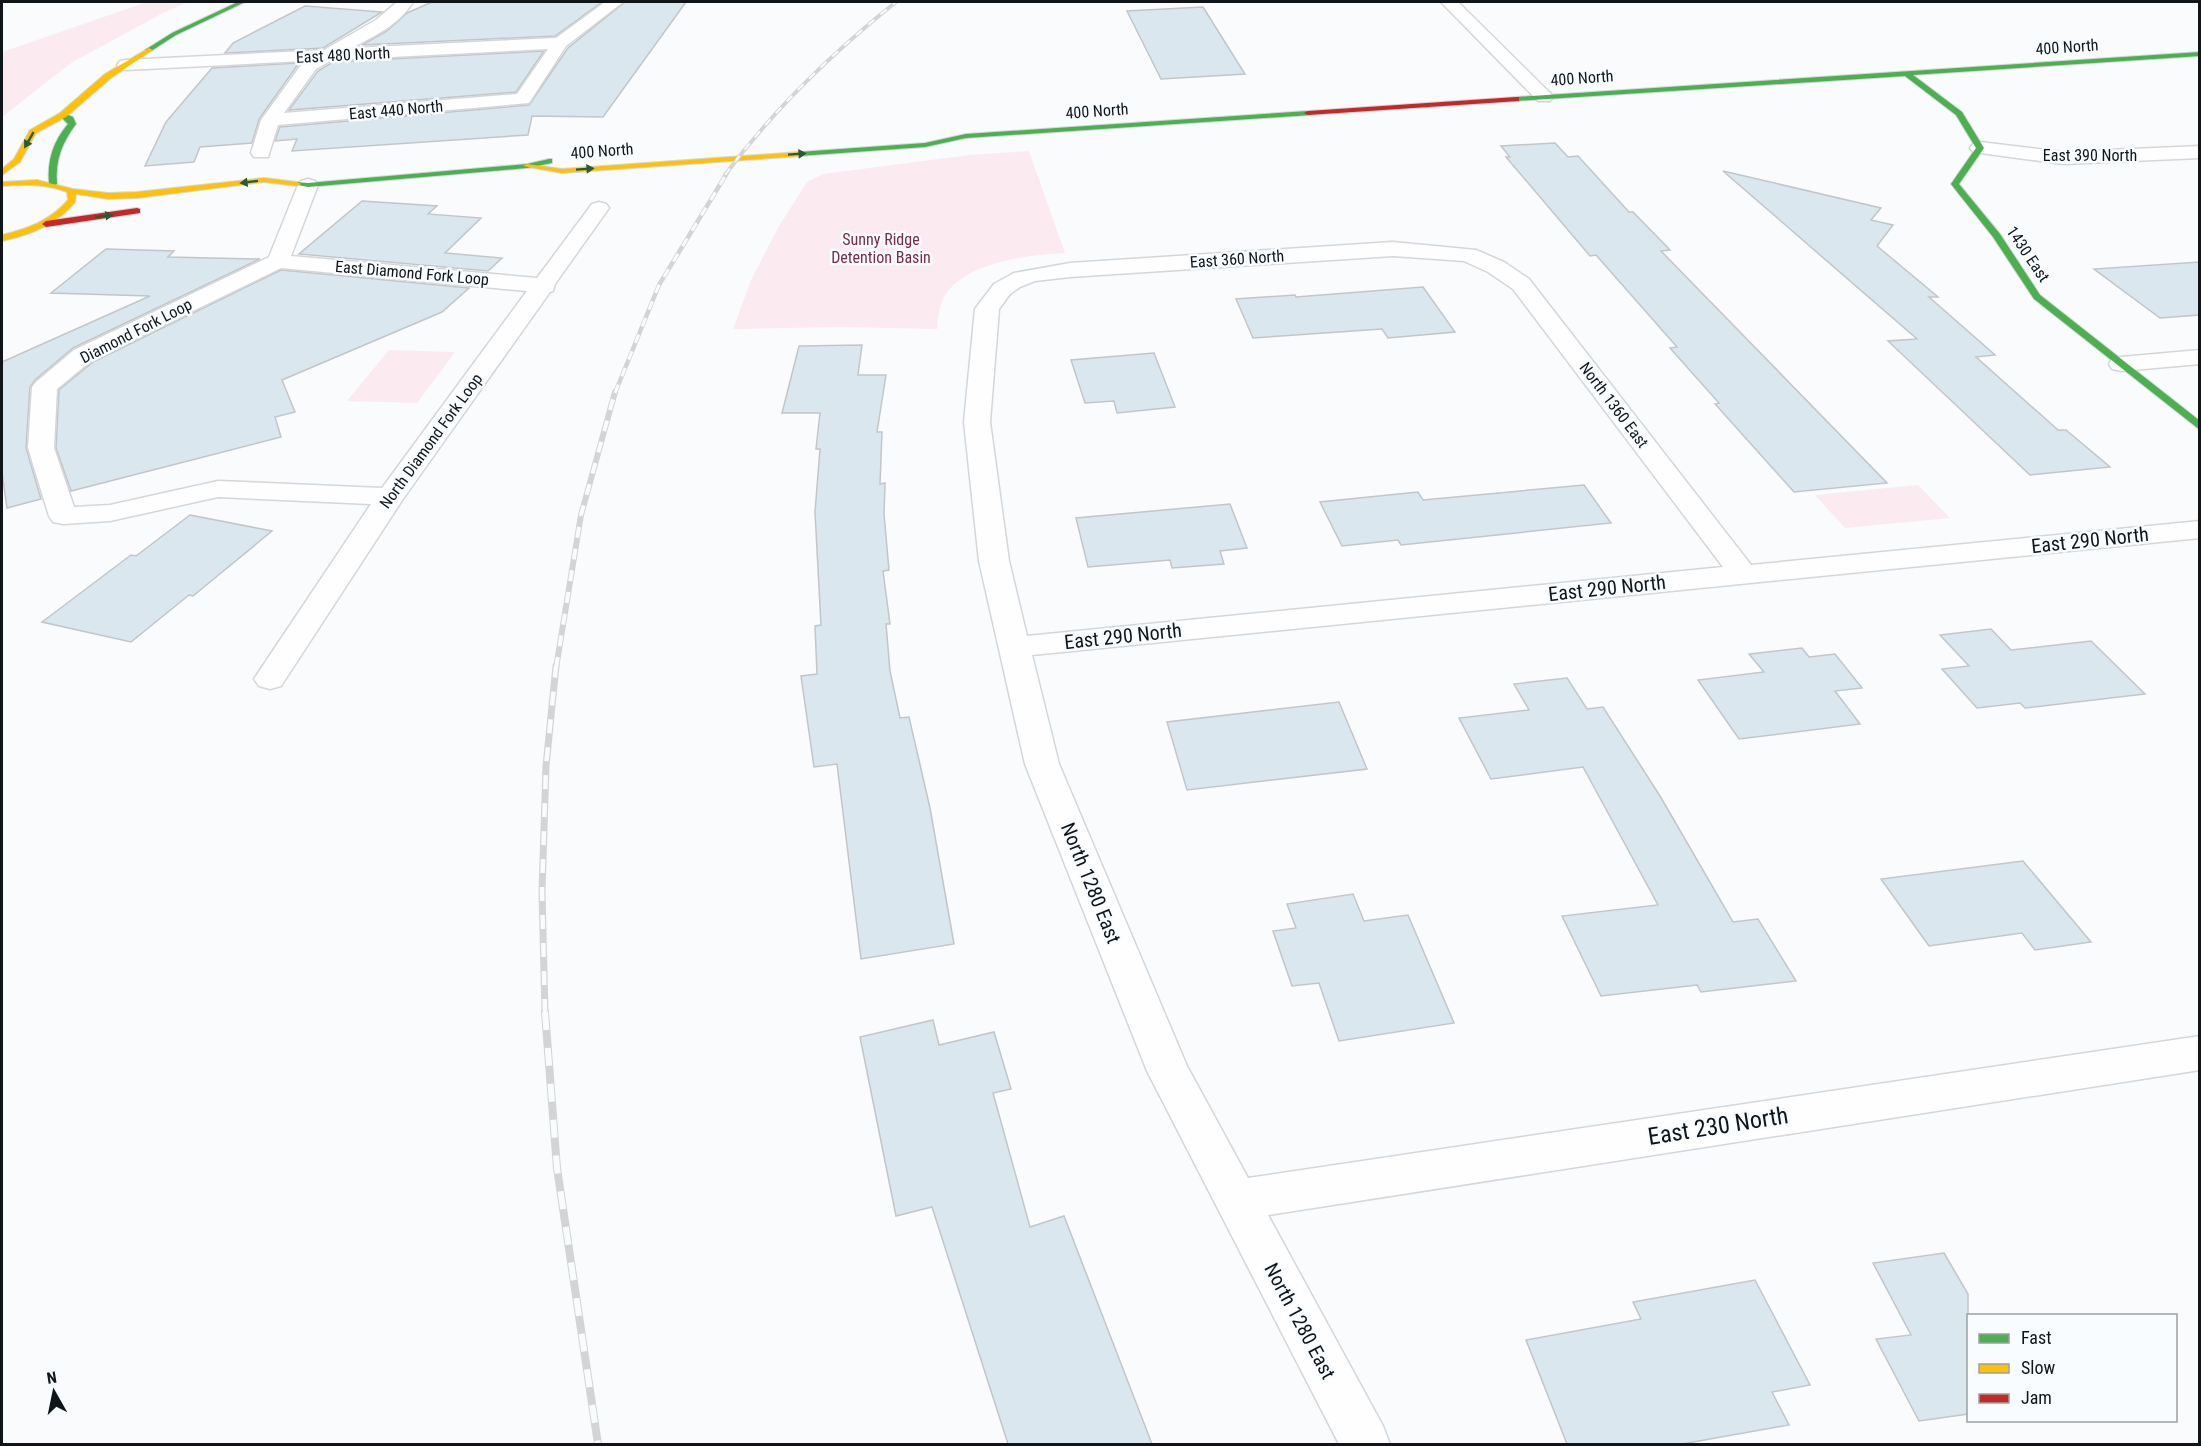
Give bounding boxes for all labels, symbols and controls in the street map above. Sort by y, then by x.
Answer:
street label: 400 North [2035,35,2099,59]
street label: East 480 North [295,43,391,67]
street label: 400 North [1550,66,1614,90]
street label: East 440 North [348,96,444,124]
street label: 400 North [1065,99,1129,123]
one-way arrow [24,132,34,149]
street label: 400 North [570,139,634,163]
street label: East 390 North [2043,146,2137,165]
one-way arrow [788,149,807,158]
one-way arrow [576,164,595,174]
one-way arrow [240,177,259,187]
one-way arrow [94,211,113,220]
street label: 1430 East [2003,223,2054,286]
park label: Sunny Ridge Detention Basin [831,230,931,267]
street label: East 360 North [1189,246,1285,272]
street label: East Diamond Fork Loop [334,257,490,289]
street label: Diamond Fork Loop [77,295,195,367]
street label: North 1360 East [1576,358,1653,452]
street label: North Diamond Fork Loop [376,370,486,512]
street label: East 290 North [2030,522,2150,558]
street label: East 290 North [1547,570,1667,606]
street label: East 290 North [1063,618,1183,654]
street label: North 1280 East [1056,819,1126,947]
street label: East 230 North [1646,1101,1790,1151]
street label: North 1280 East [1259,1259,1341,1383]
legend [1967,1314,2177,1422]
text: Fast [2021,1327,2052,1348]
text: Slow [2021,1357,2056,1378]
north arrow [24,1362,84,1422]
text: N [45,1368,58,1388]
text: Jam [2021,1387,2052,1408]

